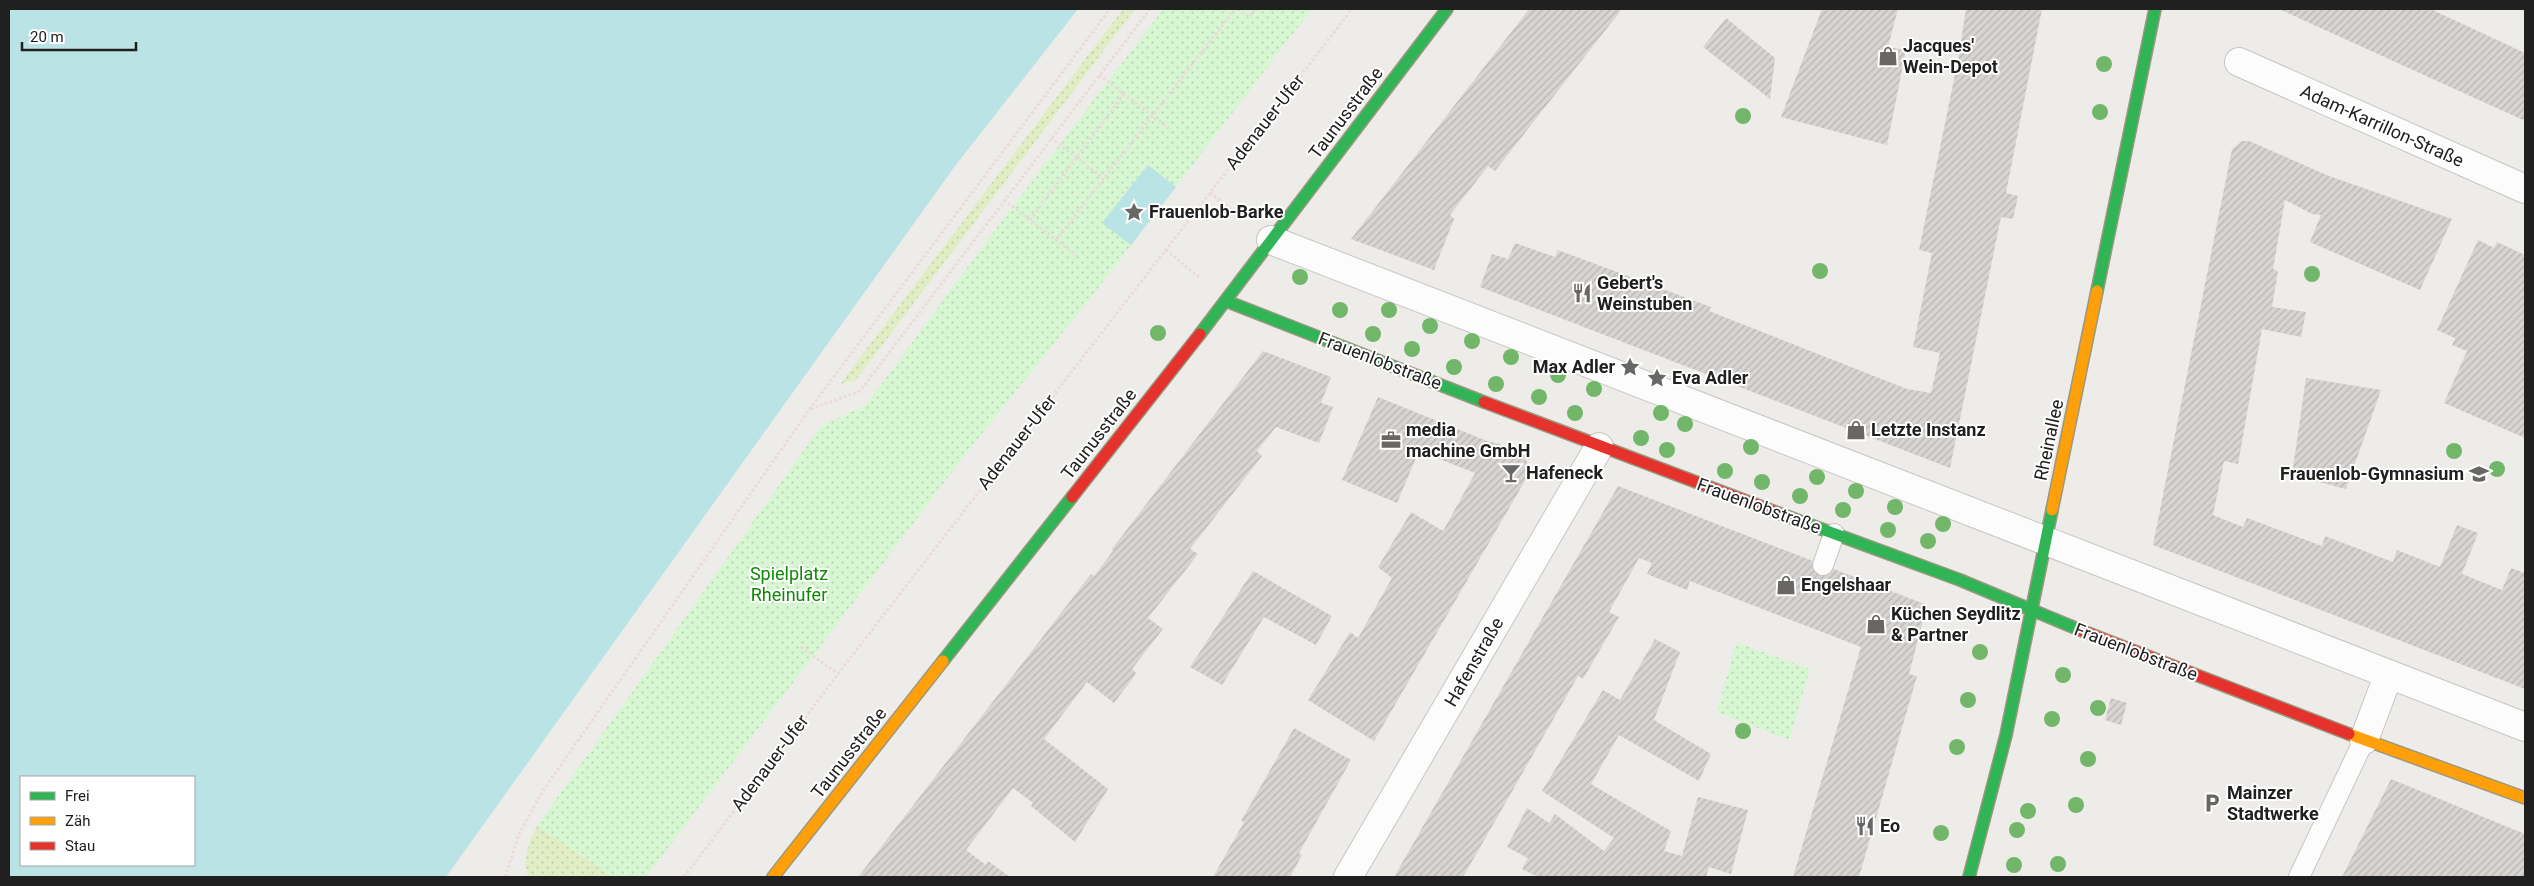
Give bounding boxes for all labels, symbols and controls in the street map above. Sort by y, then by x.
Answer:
scale bar [22,20,136,52]
text: 20 m [30,28,64,46]
place label: Jacques' Wein-Depot [1903,35,1998,77]
shop icon: Jacques' Wein-Depot [1877,45,1899,67]
street label: Taunusstraße [1304,63,1387,163]
street label: Adenauer-Ufer [1221,70,1308,173]
street label: Adam-Karrillon-Straße [2297,80,2467,171]
place icon: Frauenlob-Barke [1123,201,1145,223]
place label: Frauenlob-Barke [1149,201,1284,222]
place label: Gebert's Weinstuben [1597,272,1692,314]
restaurant icon: Gebert's Weinstuben [1571,282,1593,304]
street label: Frauenlobstraße [1316,327,1445,394]
place label: Max Adler [1533,356,1615,377]
place icon: Max Adler [1619,356,1641,378]
place icon: Eva Adler [1646,367,1668,389]
place label: Eva Adler [1672,367,1749,388]
street label: Taunusstraße [1057,384,1141,483]
street label: Adenauer-Ufer [973,390,1060,493]
street label: Rheinallee [2030,397,2067,482]
place label: media machine GmbH [1406,419,1530,461]
shop icon: Letzte Instanz [1845,419,1867,441]
place label: Letzte Instanz [1871,419,1986,440]
office icon: media machine GmbH [1380,429,1402,451]
bar icon: Hafeneck [1500,462,1522,484]
place label: Hafeneck [1526,462,1603,483]
place label: Frauenlob-Gymnasium [2280,463,2464,484]
school or university icon: Frauenlob-Gymnasium [2468,463,2490,485]
street label: Frauenlobstraße [1694,473,1824,538]
park label: Spielplatz Rheinufer [750,563,828,605]
shop icon: Engelshaar [1775,574,1797,596]
place label: Engelshaar [1801,574,1892,595]
place label: Küchen Seydlitz & Partner [1891,603,2021,645]
shop icon: Küchen Seydlitz & Partner [1865,613,1887,635]
street label: Hafenstraße [1440,614,1507,710]
street label: Frauenlobstraße [2072,618,2201,685]
street label: Taunusstraße [807,703,891,802]
street label: Adenauer-Ufer [727,710,813,815]
legend [20,776,195,866]
place label: Mainzer Stadtwerke [2227,782,2319,824]
text: Frei [65,787,90,805]
parking icon: Mainzer Stadtwerke [2201,792,2223,814]
text: Zäh [65,812,90,830]
restaurant icon: Eo [1854,815,1876,837]
place label: Eo [1880,815,1900,836]
text: Stau [65,837,95,855]

